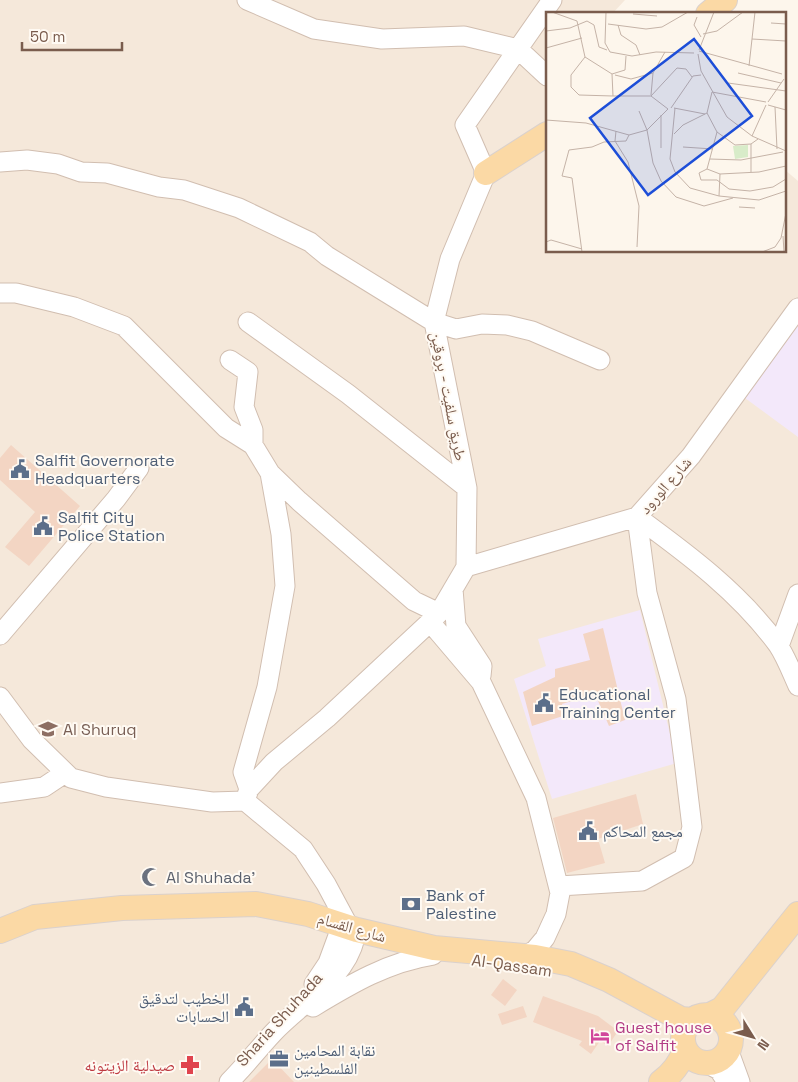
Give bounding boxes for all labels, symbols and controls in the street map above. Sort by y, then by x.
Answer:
inset map [546,12,786,252]
scale bar [22,20,122,52]
text: 50 m [30,27,65,46]
street label: طريق سلفيت - بروقين [426,330,471,462]
place label: Salfit Governorate Headquarters [35,450,175,489]
street label: شارع الورود [635,452,696,518]
public building icon: Salfit Governorate Headquarters [9,458,31,480]
place label: Salfit City Police Station [58,507,165,546]
public building icon: Salfit City Police Station [32,515,54,537]
place label: Educational Training Center [559,684,676,723]
public building icon: Educational Training Center [533,692,555,714]
school or university icon: Al Shuruq [37,718,59,740]
place label: Al Shuruq [63,719,137,740]
public building icon: مجمع المحاكم [577,820,599,842]
place label: مجمع المحاكم [603,821,683,842]
mosque icon: Al Shuhada' [140,866,162,888]
place label: Al Shuhada' [166,867,255,888]
place label: Bank of Palestine [426,885,497,924]
bank icon: Bank of Palestine [400,893,422,915]
street label: شارع القسام [315,908,389,947]
street label: Al-Qassam [470,949,553,982]
street label: Sharia Shuhada [232,968,327,1071]
place label: الخطيب لتدقيق الحسابات [139,988,229,1027]
public building icon: الخطيب لتدقيق الحسابات [233,996,255,1018]
north arrow [728,1012,778,1062]
place label: Guest house of Salfit [615,1017,712,1056]
hotel icon: Guest house of Salfit [589,1025,611,1047]
text: N [753,1036,773,1054]
place label: نقابة المحامين الفلسطينين [294,1040,375,1079]
office icon: نقابة المحامين الفلسطينين [268,1048,290,1070]
pharmacy icon: صيدلية الزيتونه [179,1054,201,1076]
place label: صيدلية الزيتونه [85,1055,175,1076]

